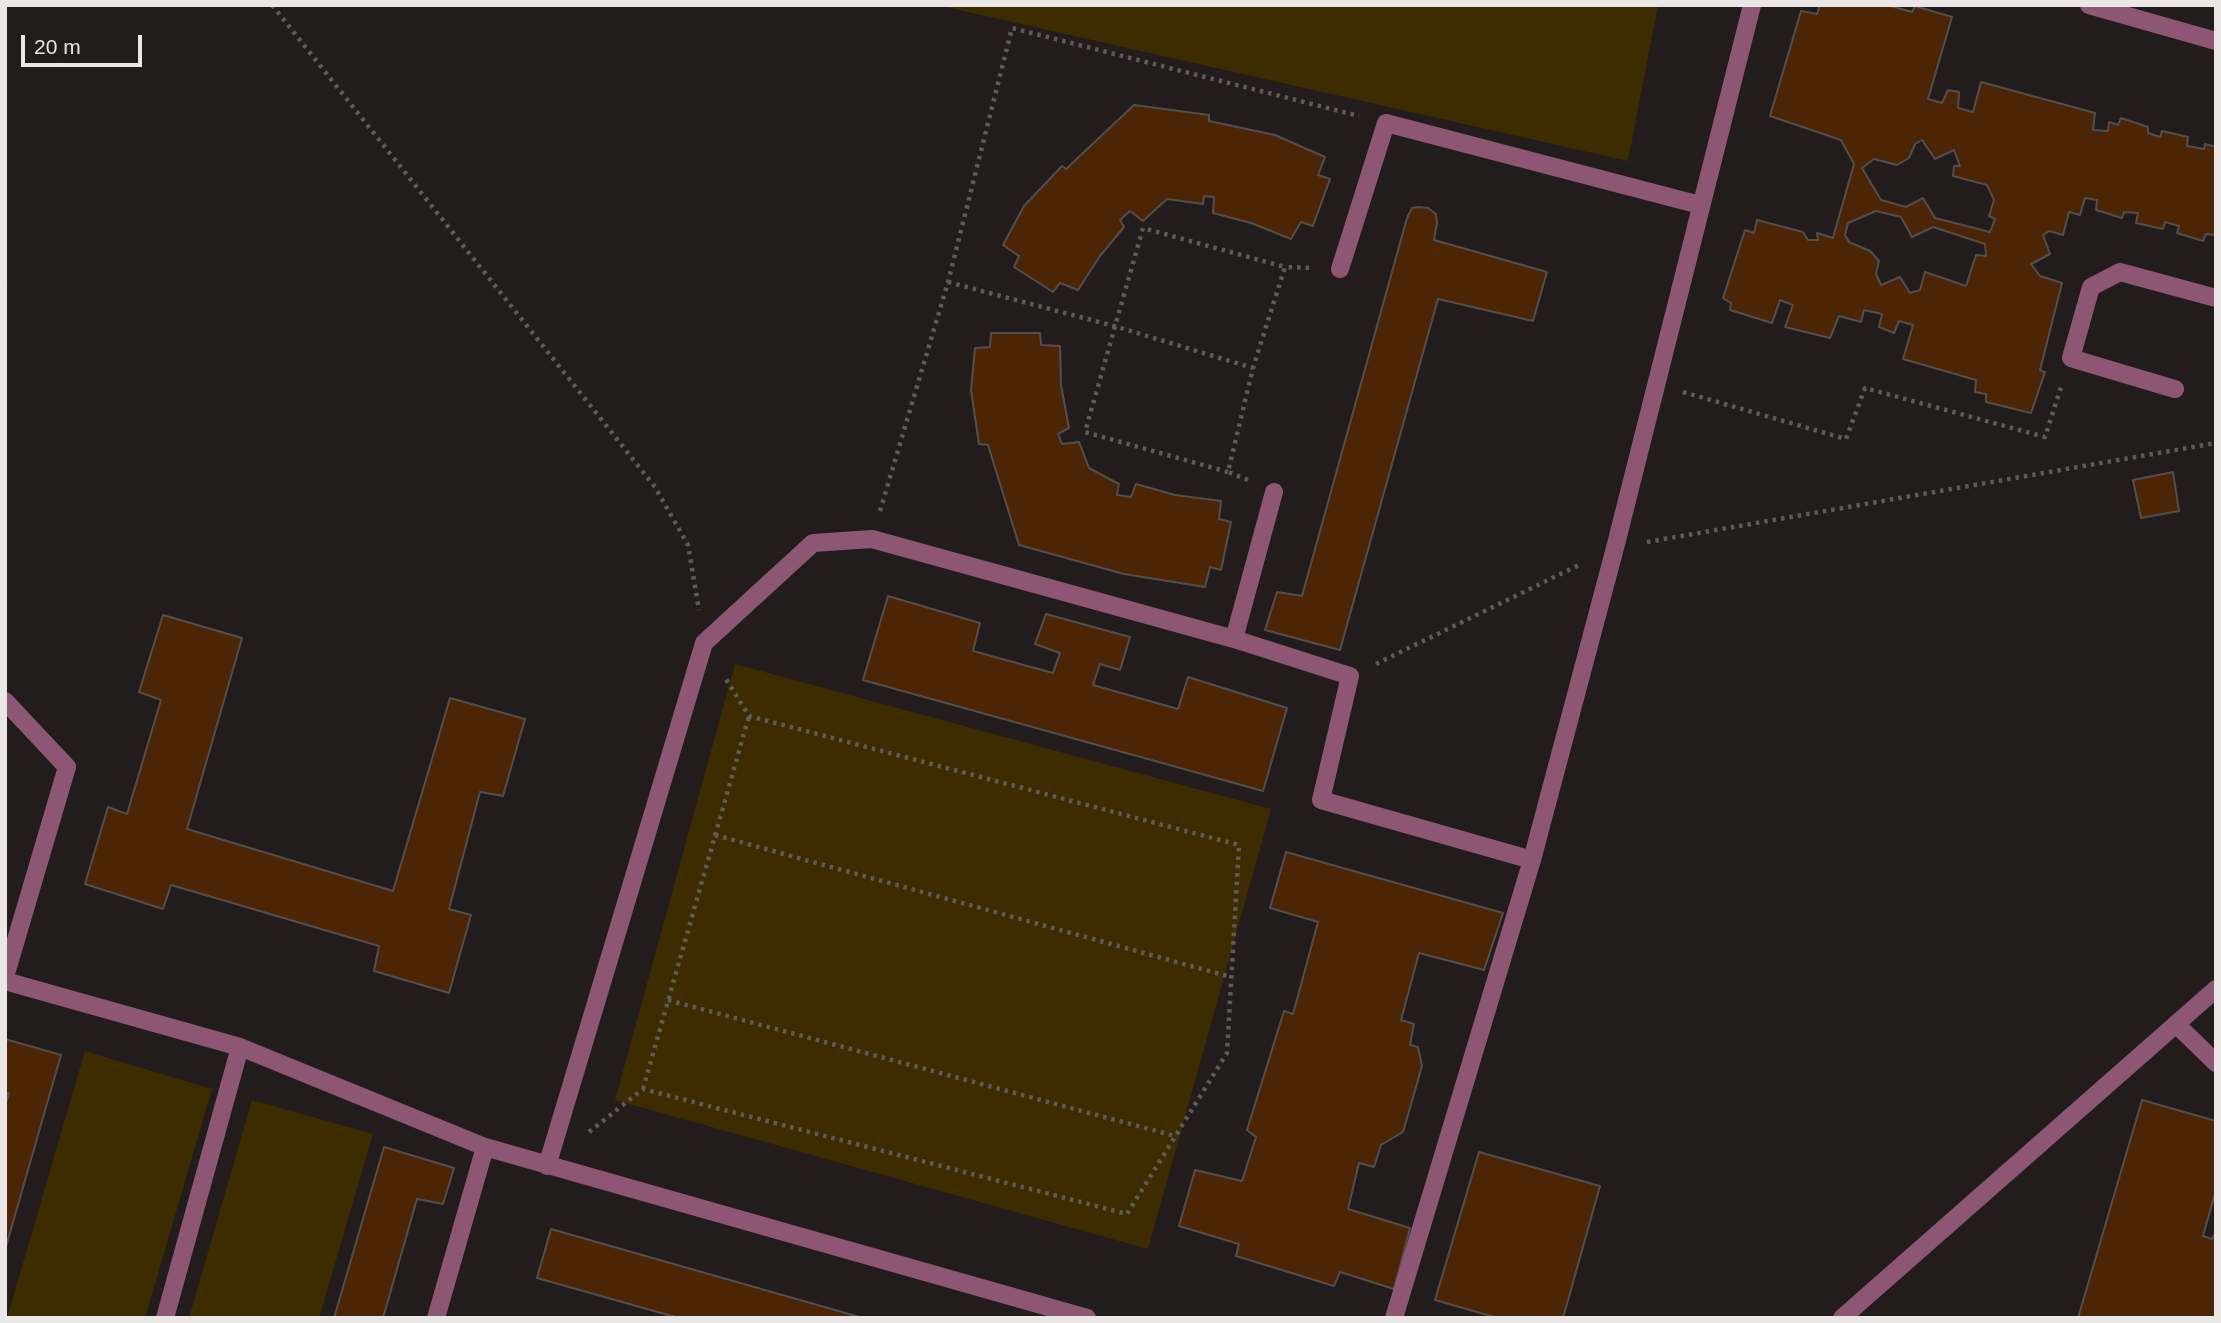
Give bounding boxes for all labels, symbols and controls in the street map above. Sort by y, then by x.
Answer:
scale bar [24,21,145,65]
text: 20 m [34,35,81,58]

